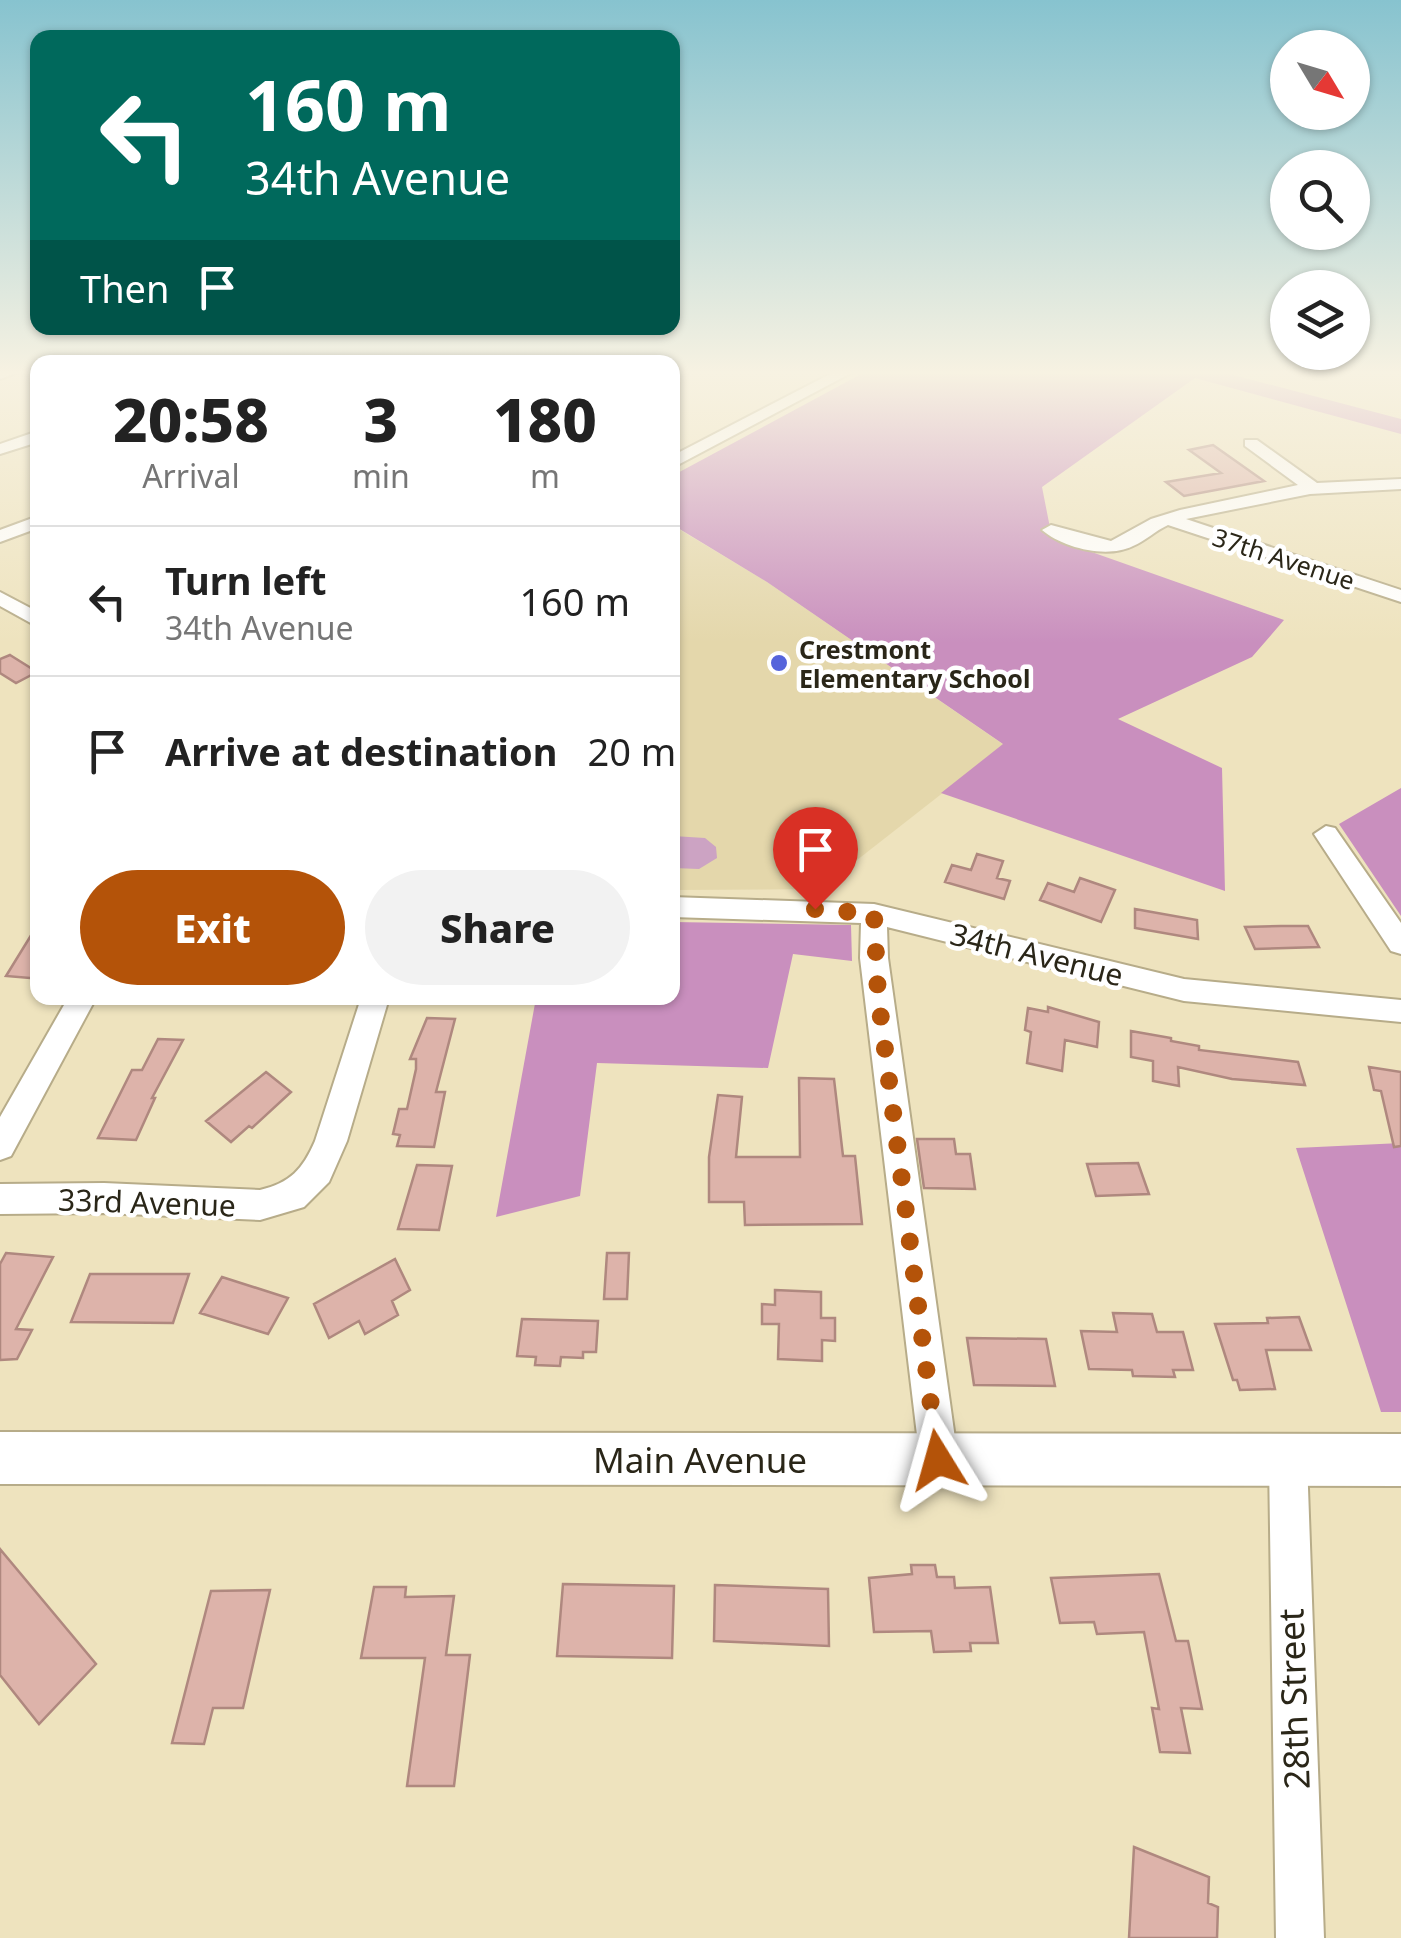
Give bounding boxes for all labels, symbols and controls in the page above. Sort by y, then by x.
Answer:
north arrow [1270,30,1370,130]
map controls [1270,30,1370,370]
text: 160 m [245,56,452,152]
icon: left [80,70,210,200]
text: 34th Avenue [245,147,510,208]
button: search [1270,150,1370,250]
icon: arrive [190,260,245,315]
text: Then [80,262,170,314]
button: layers [1270,270,1370,370]
text: 20:58 [113,378,269,460]
text: 3 [364,378,398,460]
text: 180 [493,378,597,460]
text: Arrival [142,454,240,497]
text: min [352,454,410,497]
text: m [530,454,560,497]
street label: 37th Avenue [1209,519,1359,597]
text: Turn left [165,554,327,606]
icon: left [80,574,135,629]
text: 160 m [519,575,630,627]
text: 34th Avenue [165,606,354,649]
place label: Crestmont Elementary School [799,632,1030,695]
marker: Crestmont Elementary School [768,652,790,674]
icon: arrive [80,724,135,779]
text: Arrive at destination [165,725,557,777]
text: 20 m [587,725,676,777]
pin [773,807,858,910]
icon: arrive [788,822,843,877]
button: Exit [80,870,345,985]
button: Share [365,870,630,985]
street label: 34th Avenue [946,913,1128,995]
street label: 33rd Avenue [57,1178,237,1226]
position arrow [886,1408,990,1512]
street label: Main Avenue [593,1436,807,1483]
street label: 28th Street [1266,1608,1320,1790]

